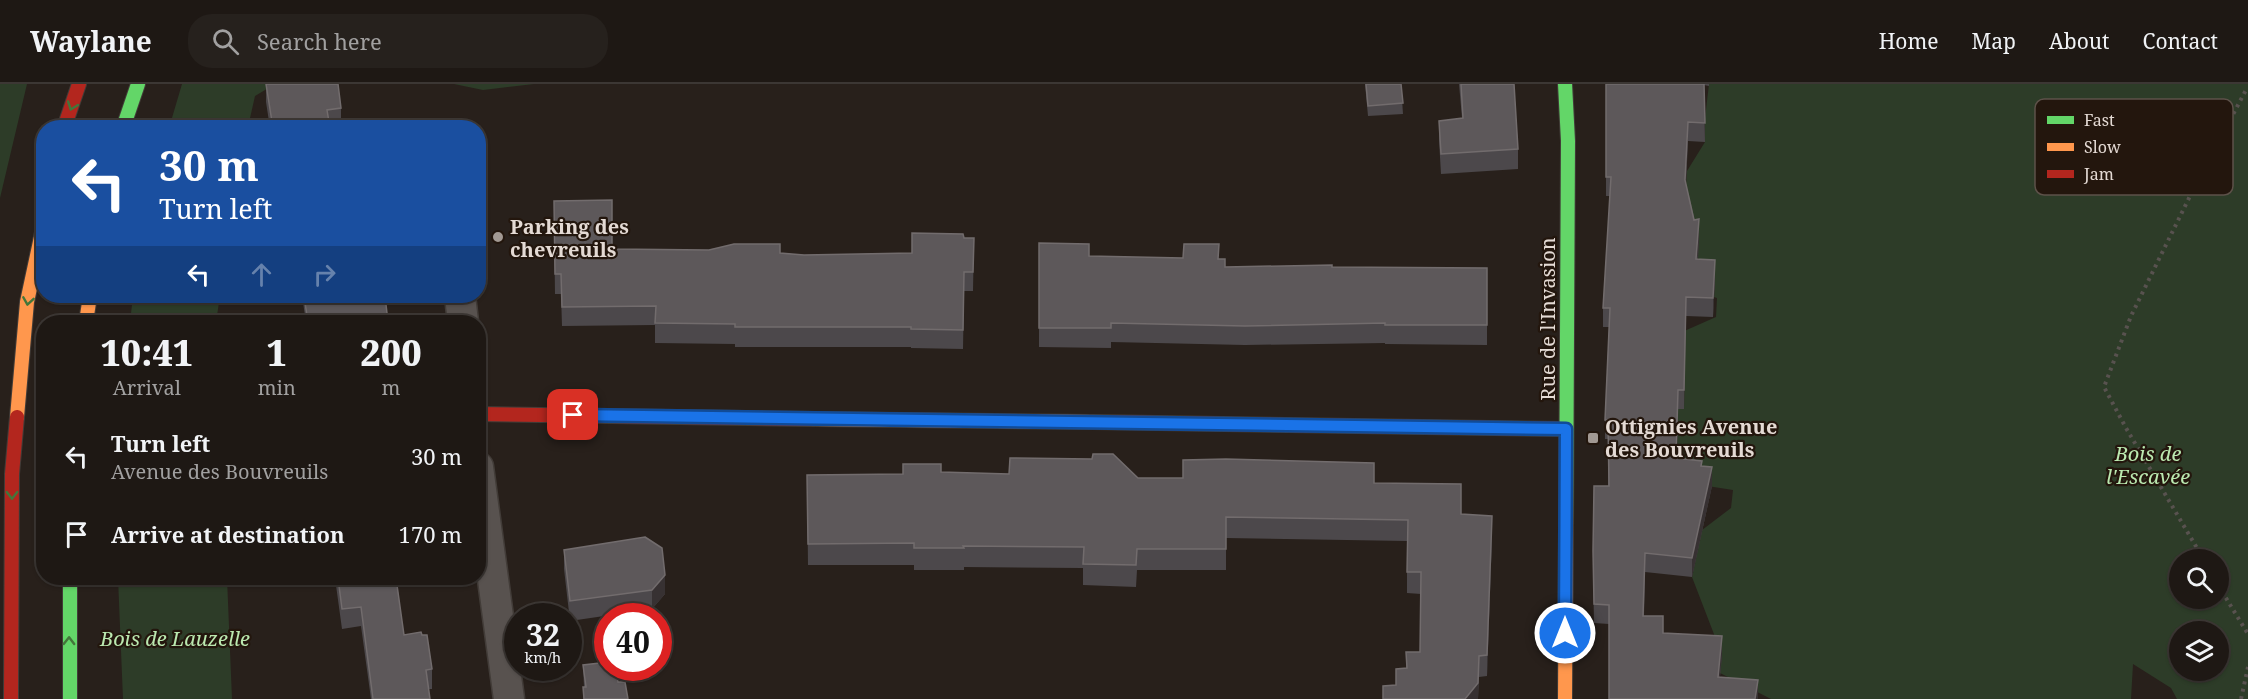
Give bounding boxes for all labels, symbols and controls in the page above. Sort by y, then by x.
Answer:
search box [188,14,608,68]
text: Waylane [30,22,152,60]
icon: search [209,25,242,58]
text: Search here [257,26,382,56]
text: Home [1879,27,1939,55]
text: Map [1972,27,2016,55]
text: About [2049,27,2110,55]
text: Contact [2143,27,2218,55]
legend [2035,99,2233,195]
one-way arrow [66,100,79,111]
text: Fast [2084,109,2115,131]
text: 30 m [159,136,259,193]
text: Slow [2084,136,2121,158]
icon: left [60,144,138,222]
text: Jam [2083,163,2114,185]
text: Turn left [159,190,272,227]
place label: Parking des chevreuils [510,213,629,263]
marker: Parking des chevreuils [491,230,505,244]
street label: Rue de l'Invasion [1534,237,1561,401]
icon: left [182,258,215,291]
icon: ahead [245,258,278,291]
icon: right [308,258,341,291]
one-way arrow [22,295,35,305]
text: 10:41 [100,328,193,377]
text: 1 [267,328,287,377]
text: 200 [360,328,422,377]
text: Arrival [113,374,181,401]
text: min [258,374,296,401]
text: m [382,374,400,401]
pin [547,389,598,440]
icon: arrive [556,398,589,431]
place label: Ottignies Avenue des Bouvreuils [1605,413,1777,463]
text: Turn left [111,428,210,458]
marker: Ottignies Avenue des Bouvreuils [1586,431,1600,445]
icon: left [60,440,93,473]
park label: Bois de l'Escavée [2106,440,2190,490]
text: 30 m [411,441,462,471]
text: Avenue des Bouvreuils [111,458,328,485]
one-way arrow [6,491,18,500]
icon: arrive [60,518,93,551]
text: Arrive at destination [111,519,345,549]
text: 170 m [399,519,462,549]
map controls [2169,549,2229,681]
button: search [2169,549,2229,609]
position arrow [1533,601,1597,665]
speed limit sign: 40 [594,603,672,681]
text: 32 [526,614,560,655]
button: layers [2169,621,2229,681]
park label: Bois de Lauzelle [99,625,250,652]
one-way arrow [63,636,75,645]
text: km/h [525,647,561,667]

